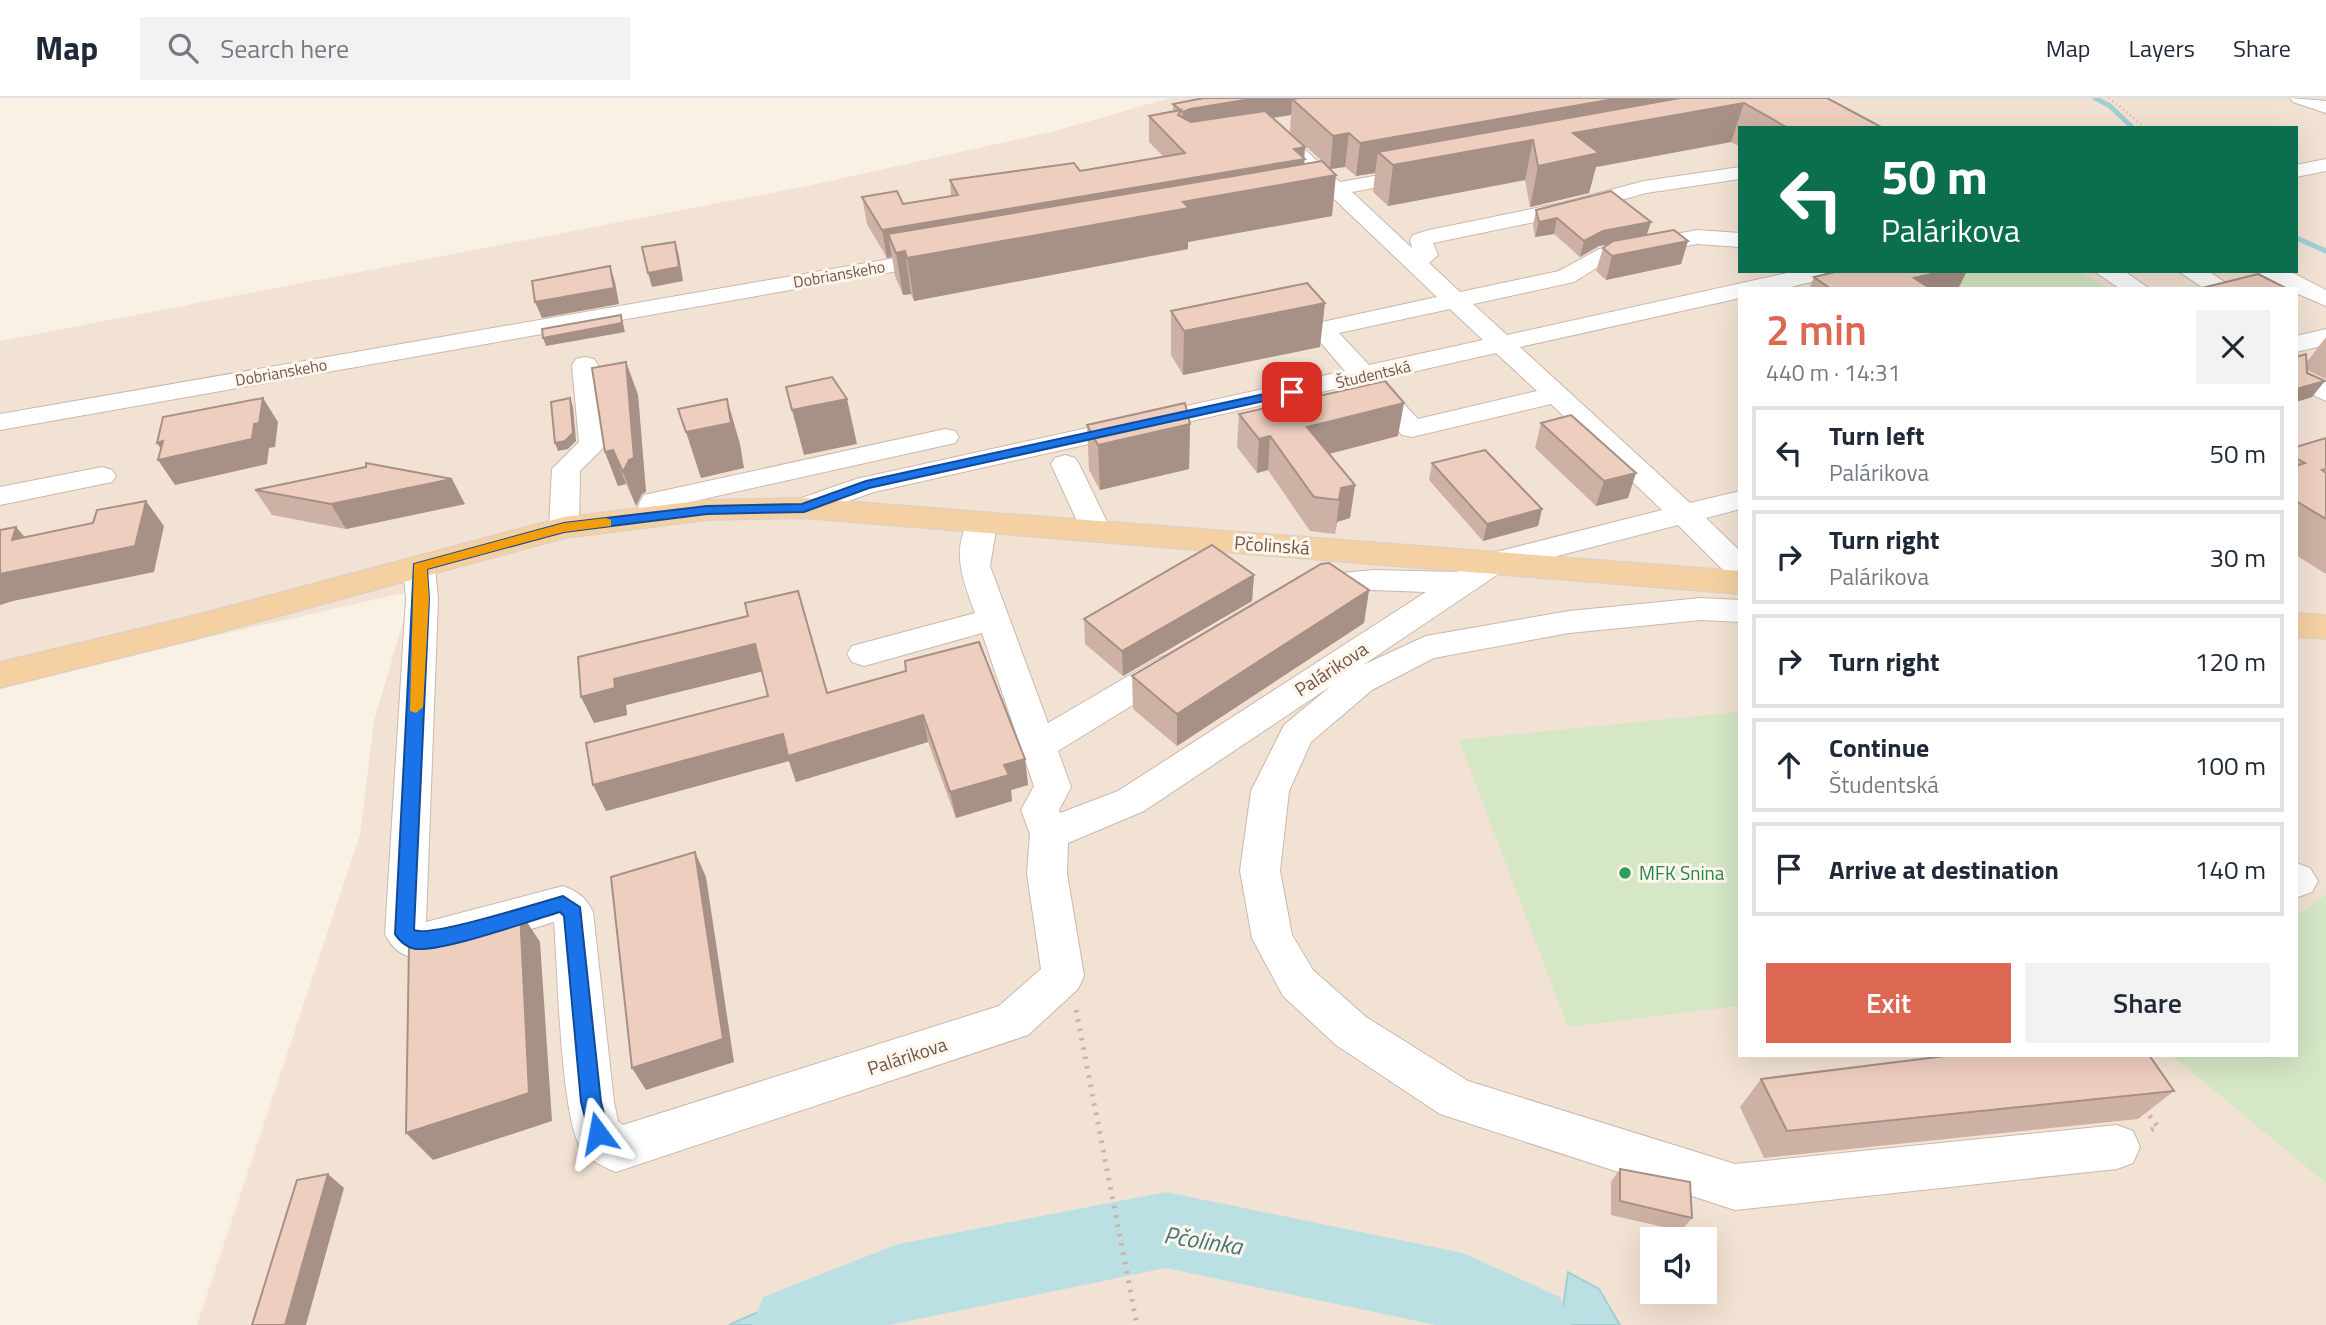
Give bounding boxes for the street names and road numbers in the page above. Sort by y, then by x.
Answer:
street label: Dobrianskeho [791,254,887,294]
street label: Dobrianskeho [233,352,329,392]
street label: Študentská [1333,354,1413,394]
street label: Pčolinská [1233,527,1311,562]
street label: Palárikova [1288,634,1374,703]
street label: Palárikova [863,1029,951,1082]

